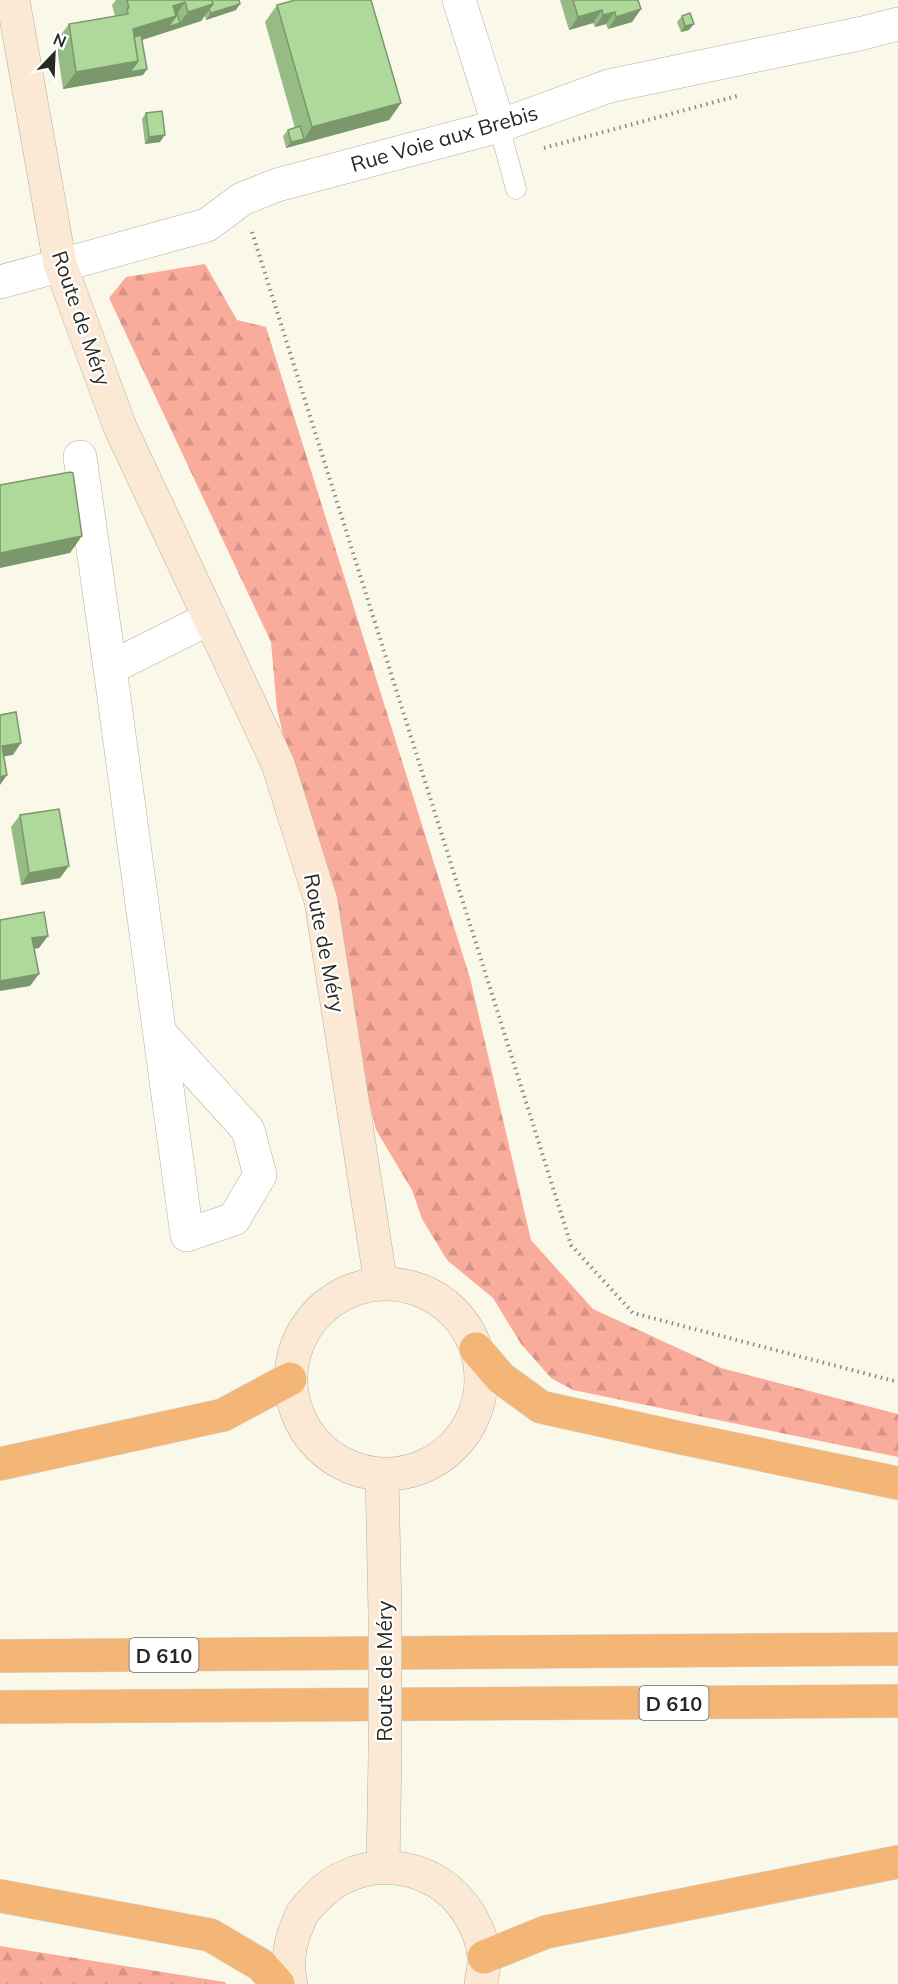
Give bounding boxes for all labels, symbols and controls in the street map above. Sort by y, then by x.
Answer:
north arrow [24,24,84,84]
text: N [50,29,69,52]
street label: Rue Voie aux Brebis [347,99,541,177]
street label: Route de Méry [47,247,117,389]
street label: Route de Méry [299,871,351,1015]
street label: Route de Méry [371,1601,397,1741]
road number: D 610 [130,1638,198,1672]
road number: D 610 [640,1686,708,1720]

